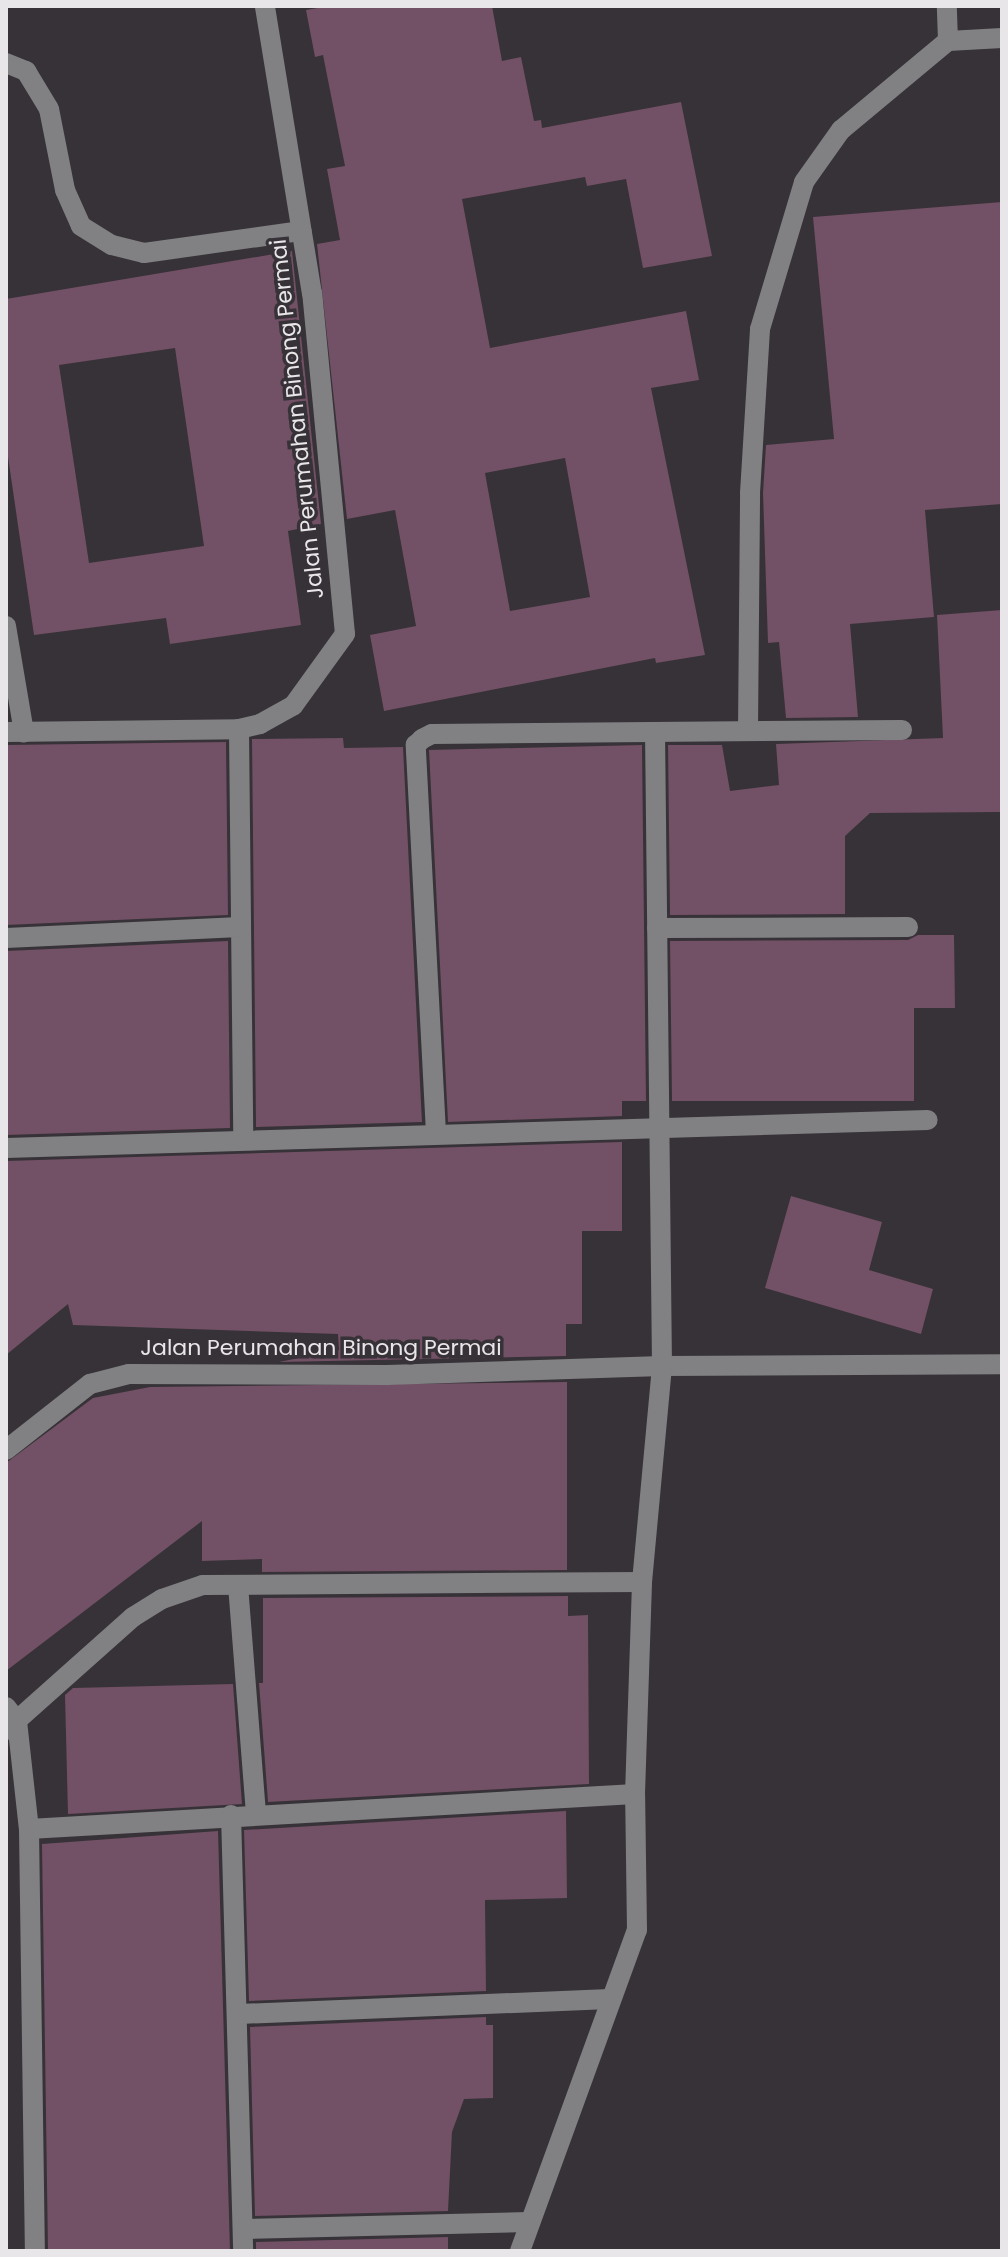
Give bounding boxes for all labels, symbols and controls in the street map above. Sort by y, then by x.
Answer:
street label: Jalan Perumahan Binong Permai [265,238,329,600]
street label: Jalan Perumahan Binong Permai [140,1335,502,1361]

